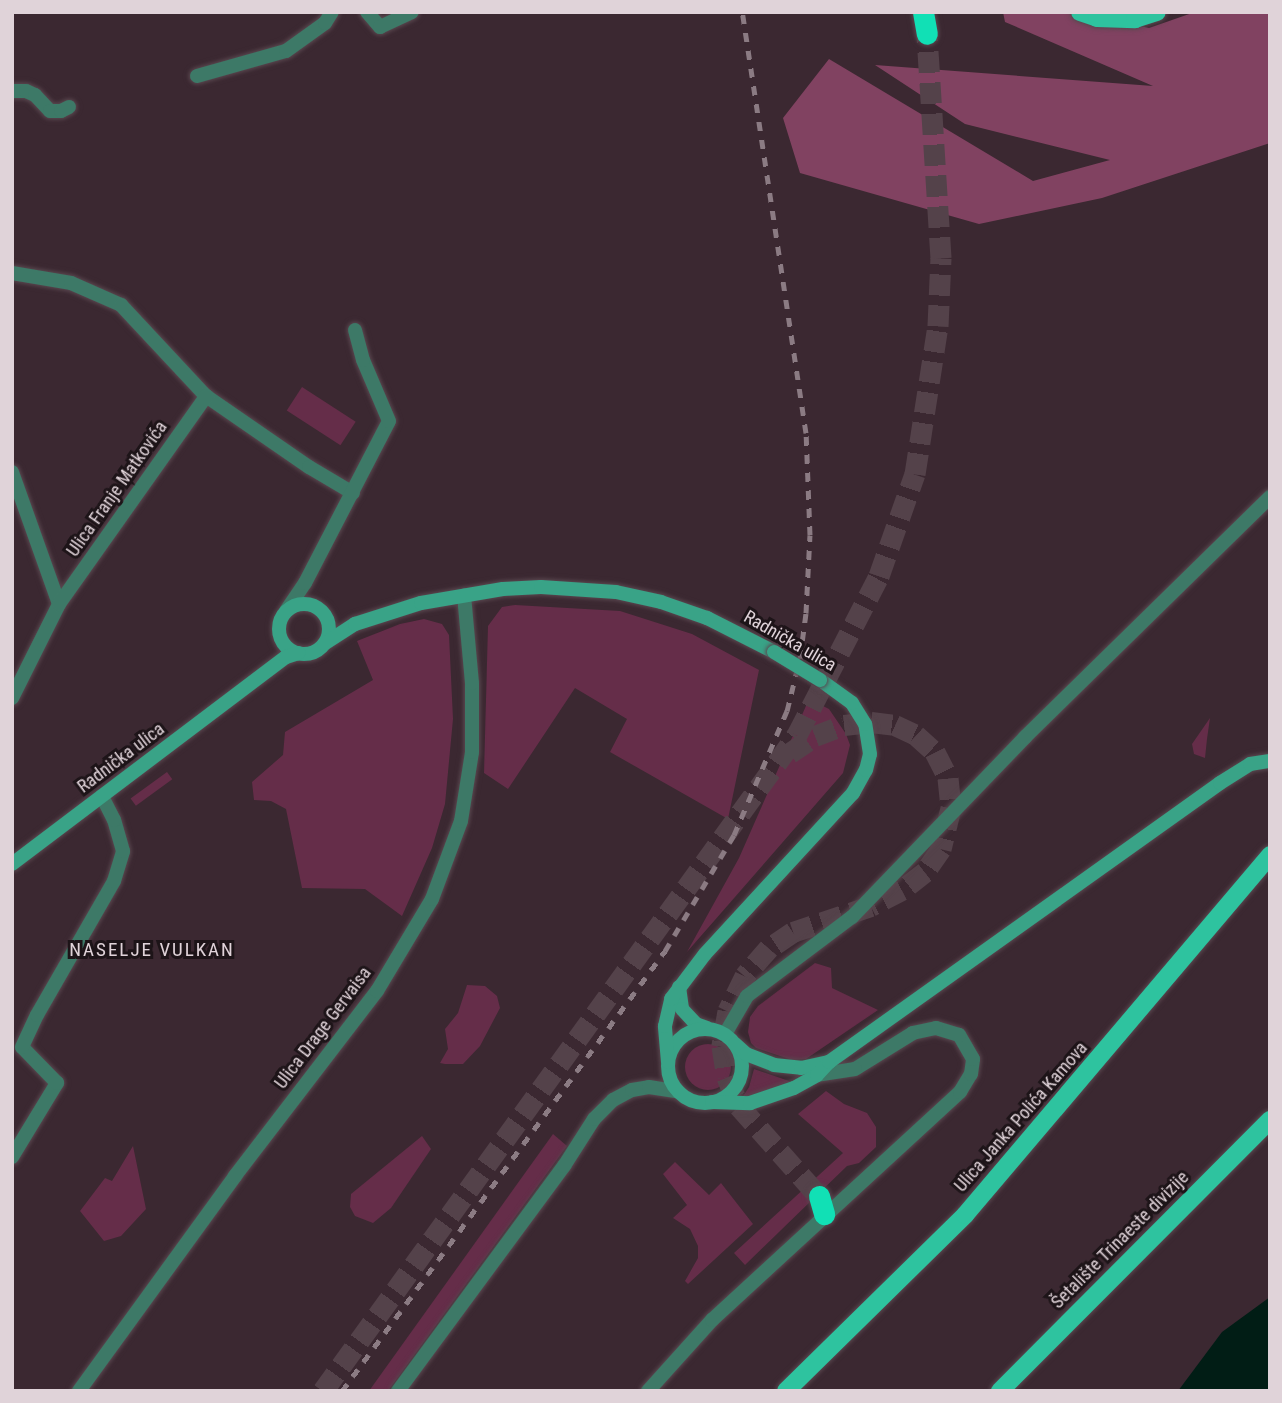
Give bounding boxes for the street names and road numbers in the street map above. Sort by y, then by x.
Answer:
street label: Ulica Franje Matkovića [62,417,172,561]
street label: Radnička ulica [740,606,840,676]
street label: Radnička ulica [73,718,169,798]
street label: Ulica Drage Gervaisa [270,963,376,1093]
street label: Ulica Janka Polića Kamova [950,1038,1092,1196]
street label: Šetalište Trinaeste divizije [1047,1167,1193,1313]

